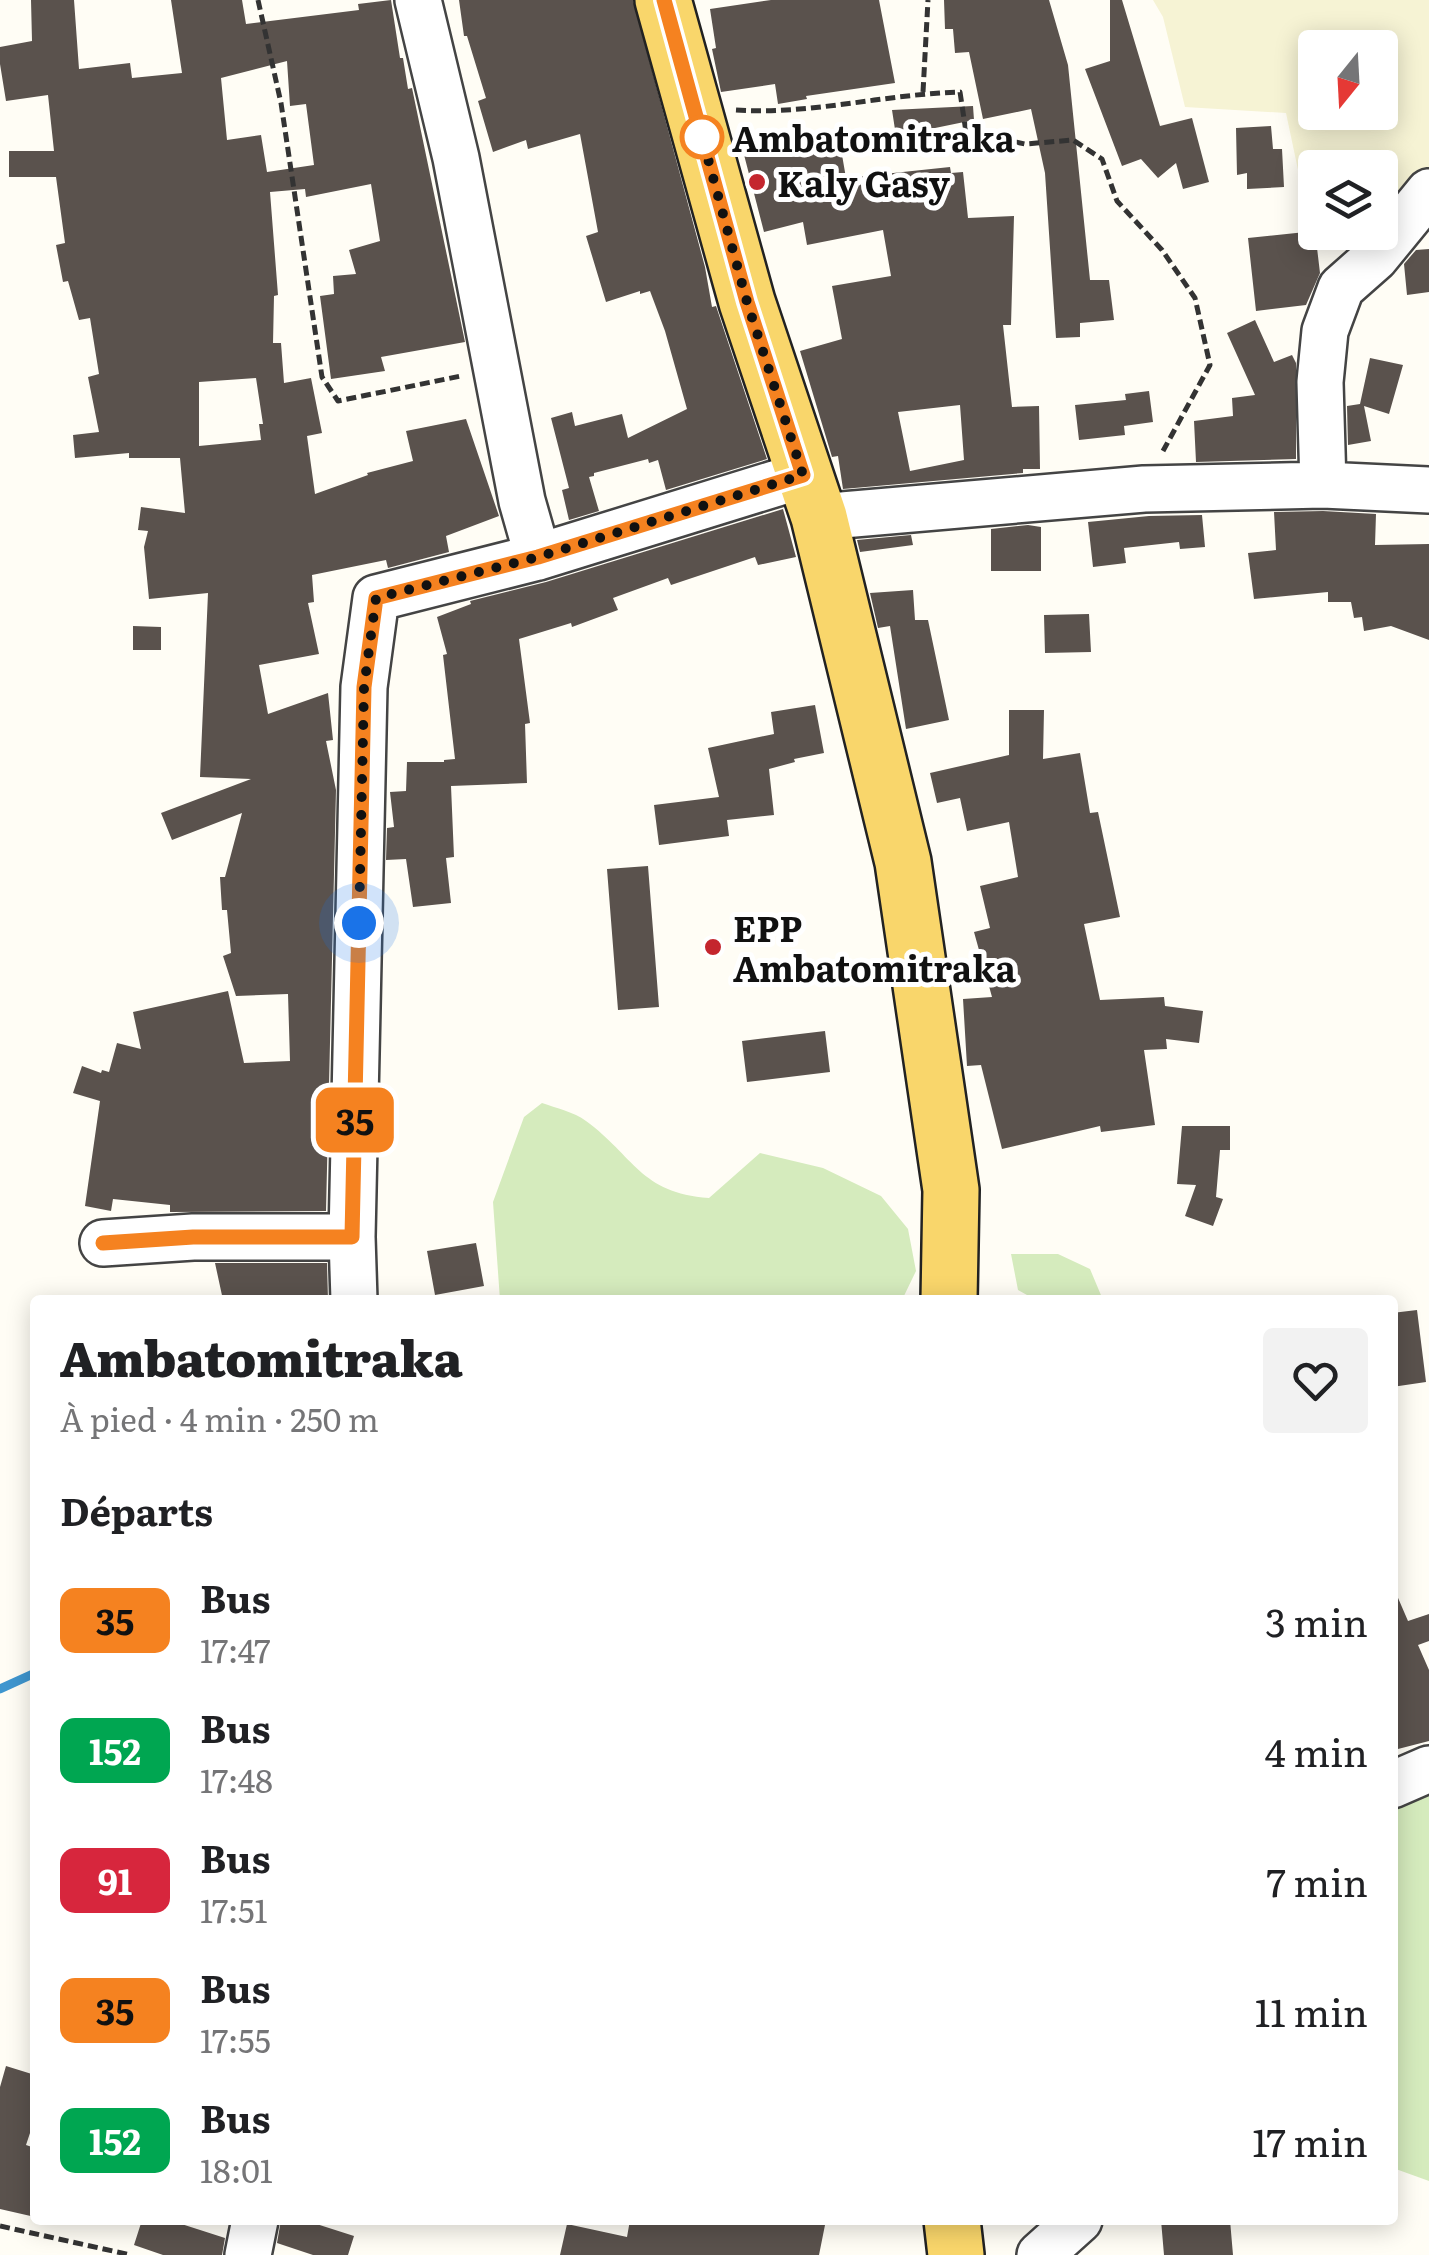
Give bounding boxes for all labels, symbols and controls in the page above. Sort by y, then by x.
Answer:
north arrow [1298,30,1398,130]
map controls [1298,30,1398,250]
place label: Ambatomitraka [732,111,1016,163]
marker: Ambatomitraka [681,116,723,158]
button: layers [1298,150,1398,250]
place label: Kaly Gasy [777,156,950,208]
marker: Kaly Gasy [746,171,768,193]
your location [334,898,384,948]
place label: EPP Ambatomitraka [733,901,1017,993]
marker: EPP Ambatomitraka [702,936,724,958]
line badge: 35 [310,1088,400,1152]
text: 35 [336,1094,374,1146]
text: Ambatomitraka [60,1321,463,1392]
button: heart [1263,1328,1368,1433]
text: À pied · 4 min · 250 m [60,1394,379,1442]
text: Départs [60,1481,213,1538]
text: Bus [200,1568,271,1625]
text: 3 min [1265,1592,1368,1649]
text: 35 [96,1594,134,1646]
text: 17:47 [200,1625,270,1673]
text: Bus [200,1698,271,1755]
text: 4 min [1265,1722,1368,1779]
text: 152 [89,1724,141,1776]
text: 17:48 [200,1755,273,1803]
text: Bus [200,1828,271,1885]
text: 7 min [1266,1852,1368,1909]
text: 91 [98,1854,132,1906]
text: 17:51 [200,1885,268,1933]
text: Bus [200,1958,271,2015]
text: 11 min [1255,1982,1368,2039]
text: 35 [96,1984,134,2036]
text: 17:55 [200,2015,271,2063]
text: Bus [200,2088,271,2145]
text: 17 min [1252,2112,1368,2169]
text: 152 [89,2114,141,2166]
text: 18:01 [200,2145,273,2193]

